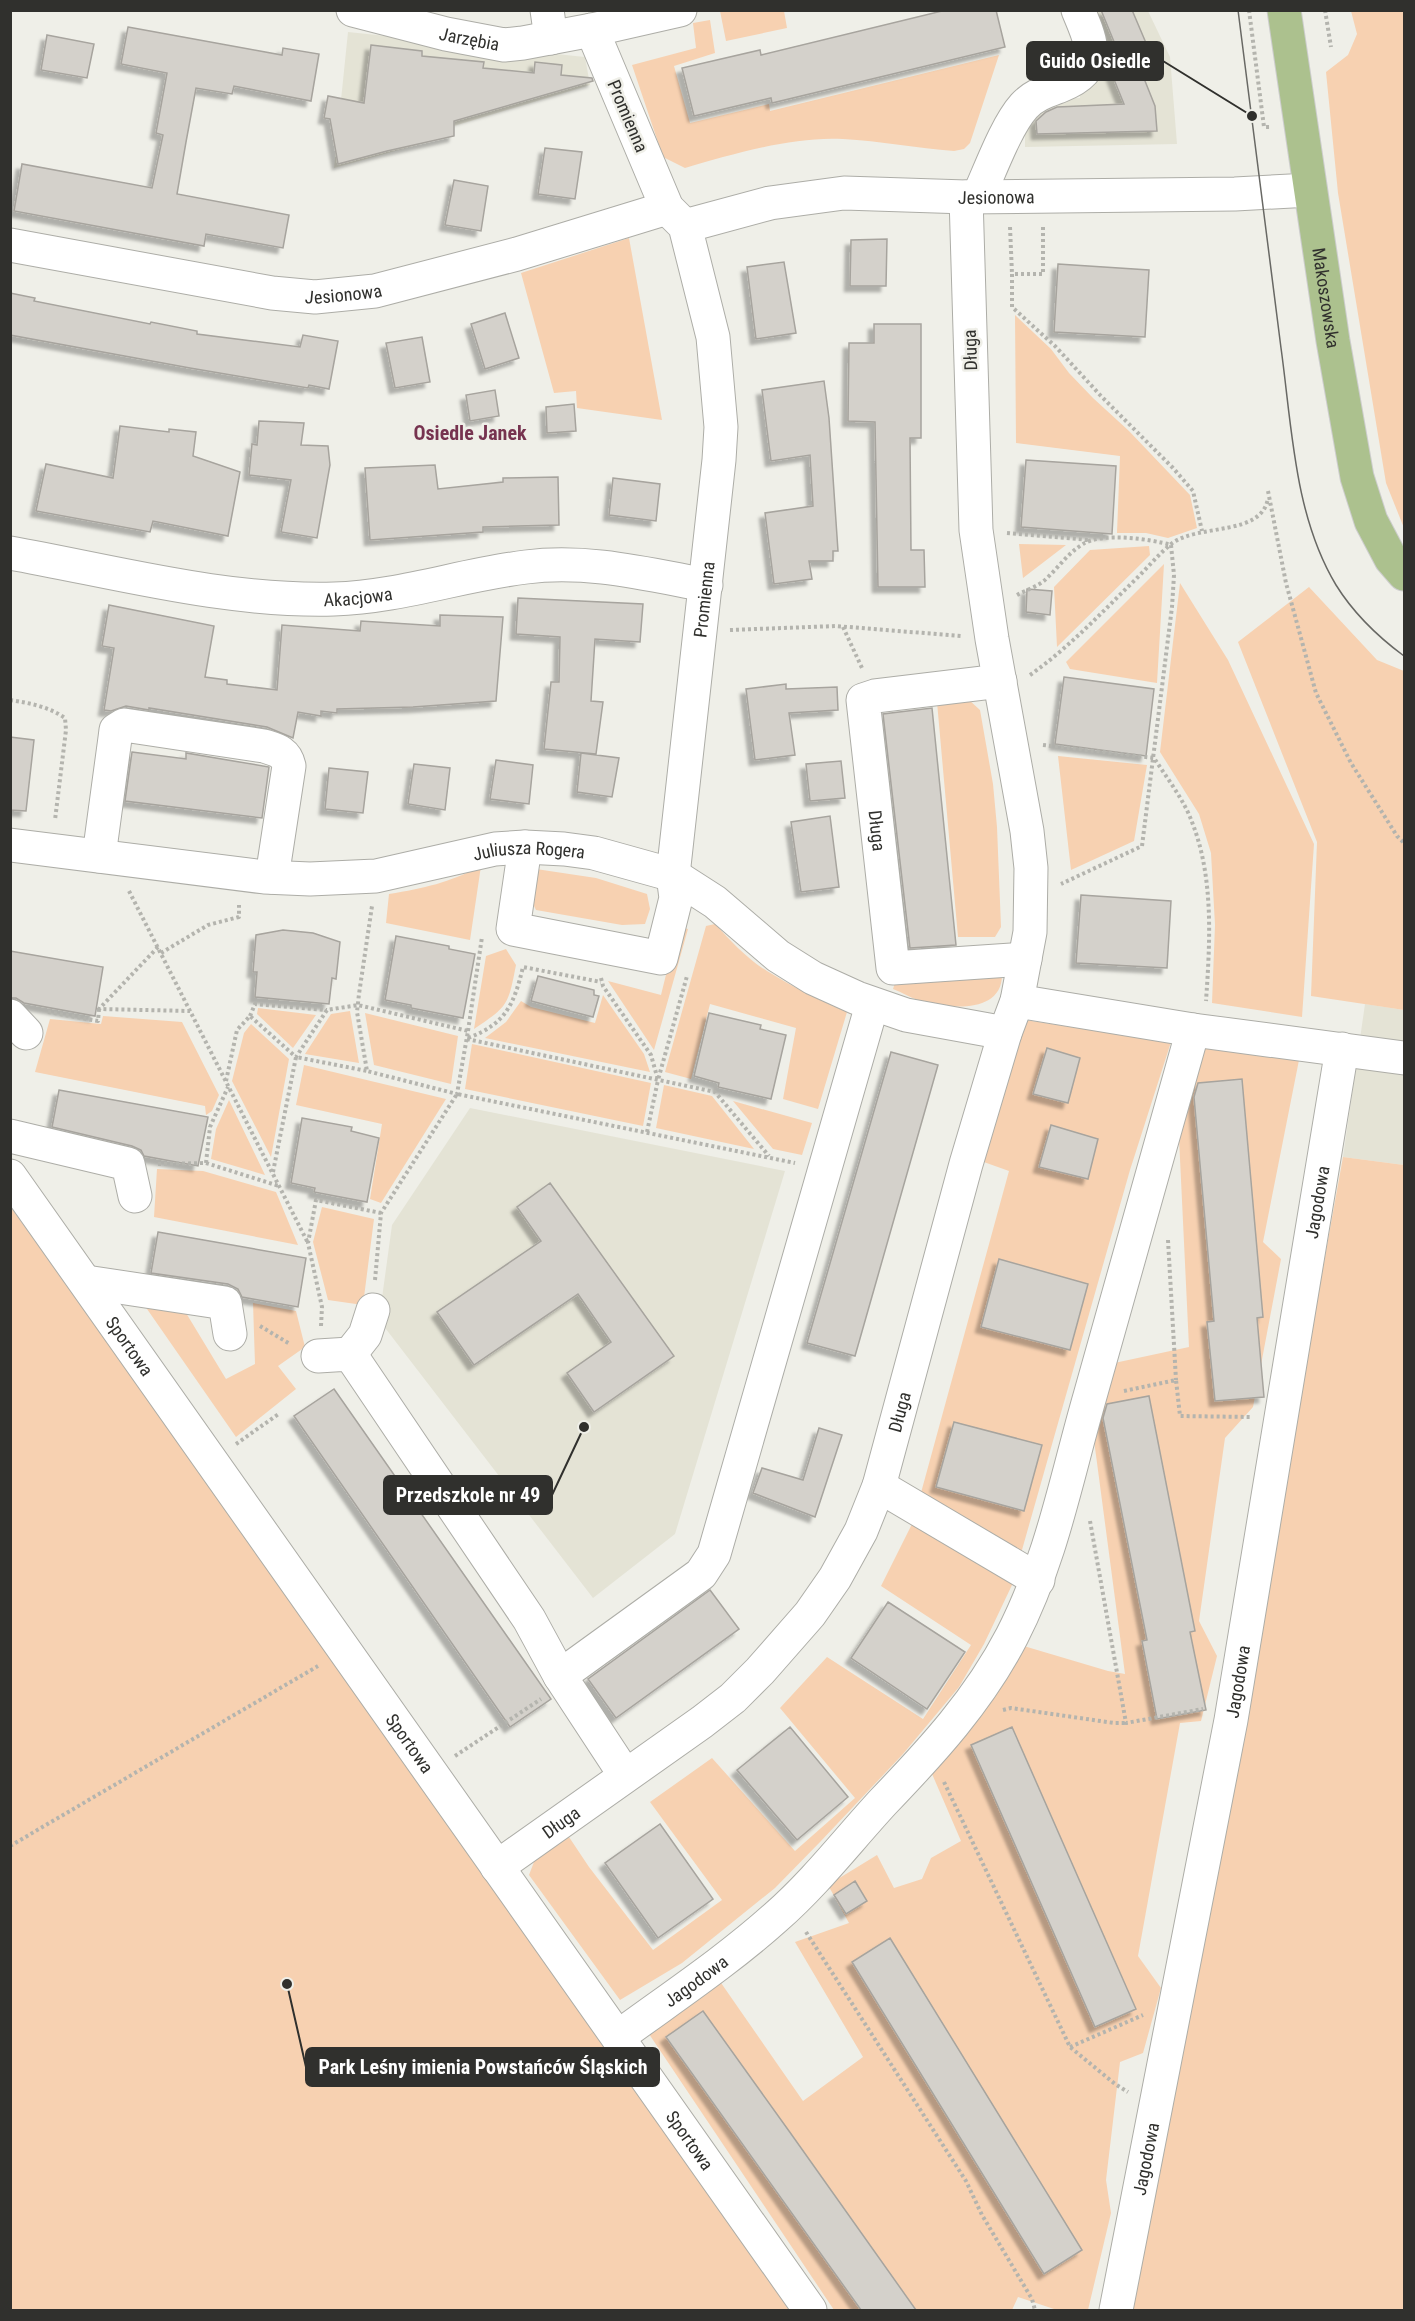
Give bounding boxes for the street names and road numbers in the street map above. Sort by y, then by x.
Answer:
street label: Jarzębia [437,22,501,54]
street label: Promienna [603,77,653,155]
street label: Jesionowa [958,186,1035,208]
street label: Makoszowska [1309,246,1345,350]
street label: Jesionowa [304,279,384,308]
street label: Długa [959,329,981,371]
street label: Promienna [689,560,718,639]
street label: Akacjowa [323,582,394,610]
street label: Długa [865,809,890,852]
street label: Juliusza Rogera [471,836,586,864]
street label: Jagodowa [1300,1164,1333,1240]
street label: Sportowa [102,1312,158,1380]
street label: Długa [884,1389,914,1435]
street label: Jagodowa [1221,1644,1254,1720]
street label: Sportowa [382,1709,438,1777]
street label: Długa [538,1802,583,1842]
street label: Jagodowa [660,1950,732,2011]
street label: Sportowa [662,2106,718,2174]
street label: Jagodowa [1128,2121,1163,2197]

